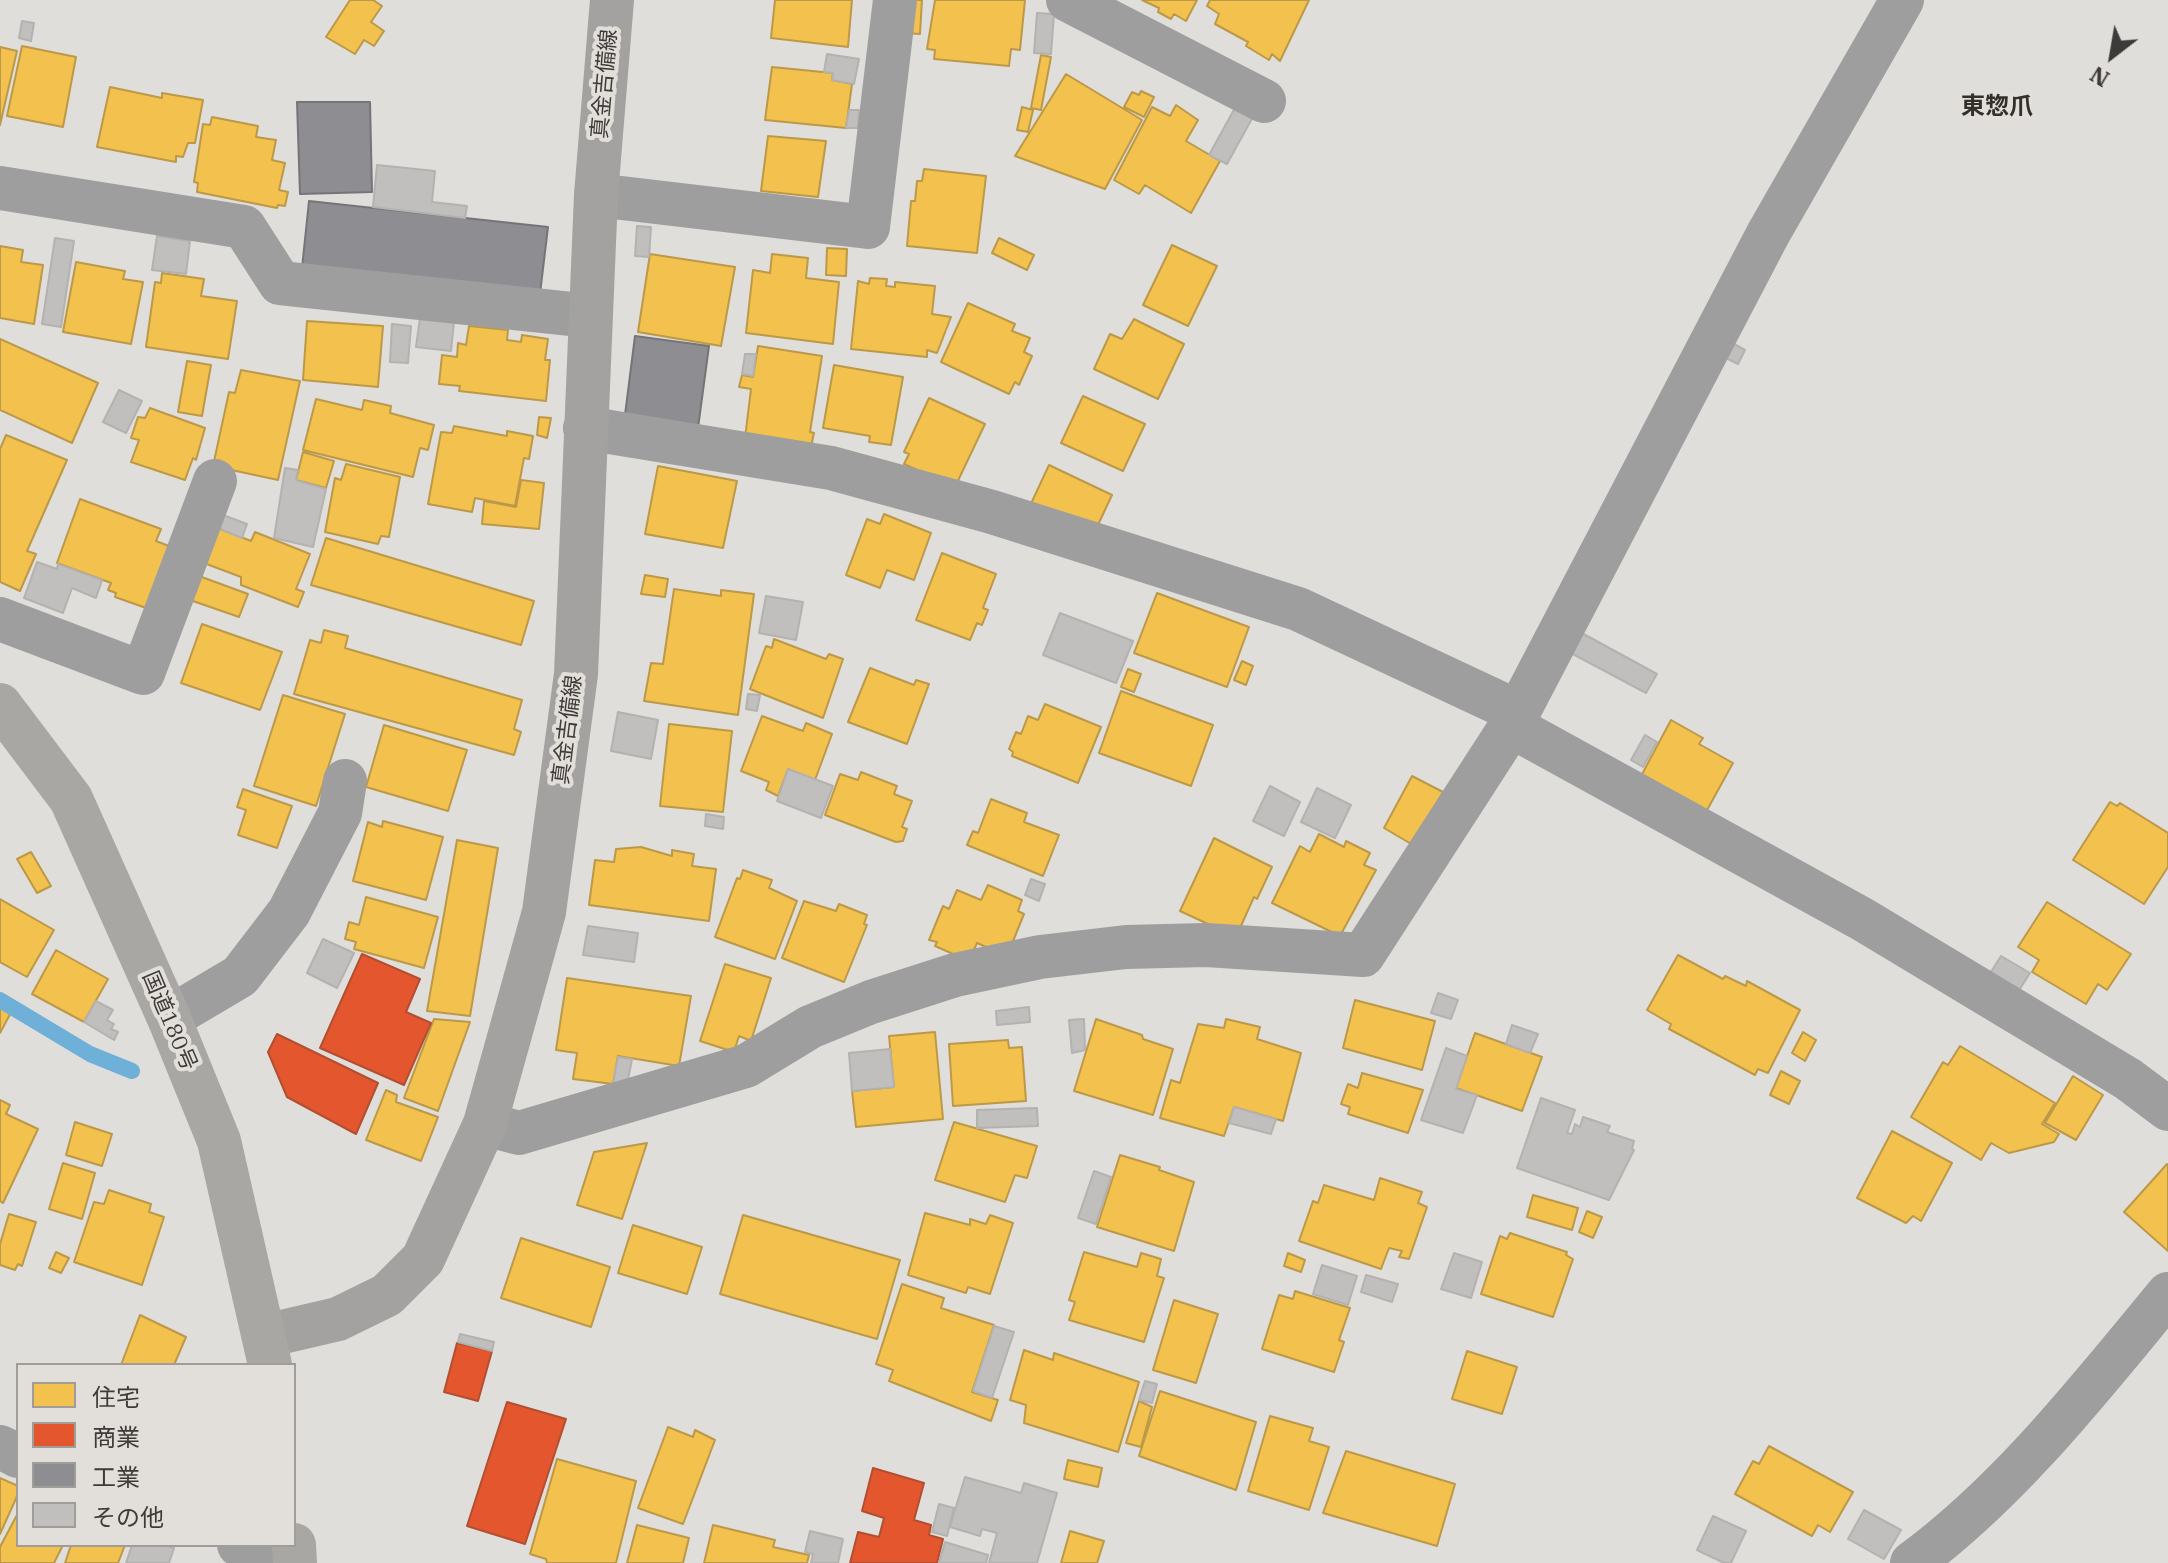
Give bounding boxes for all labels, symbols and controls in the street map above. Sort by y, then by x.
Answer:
north arrow [2072,16,2152,96]
street label: 真金吉備線 [587,28,623,140]
text: N [2084,60,2114,94]
district label: 東惣爪 [1961,93,2033,121]
street label: 真金吉備線 [548,674,588,786]
street label: 国道180号 [136,967,202,1075]
legend [16,1363,296,1547]
text: 住宅 [92,1381,140,1413]
text: 商業 [92,1421,140,1453]
text: 工業 [92,1461,140,1493]
text: その他 [92,1501,164,1533]

